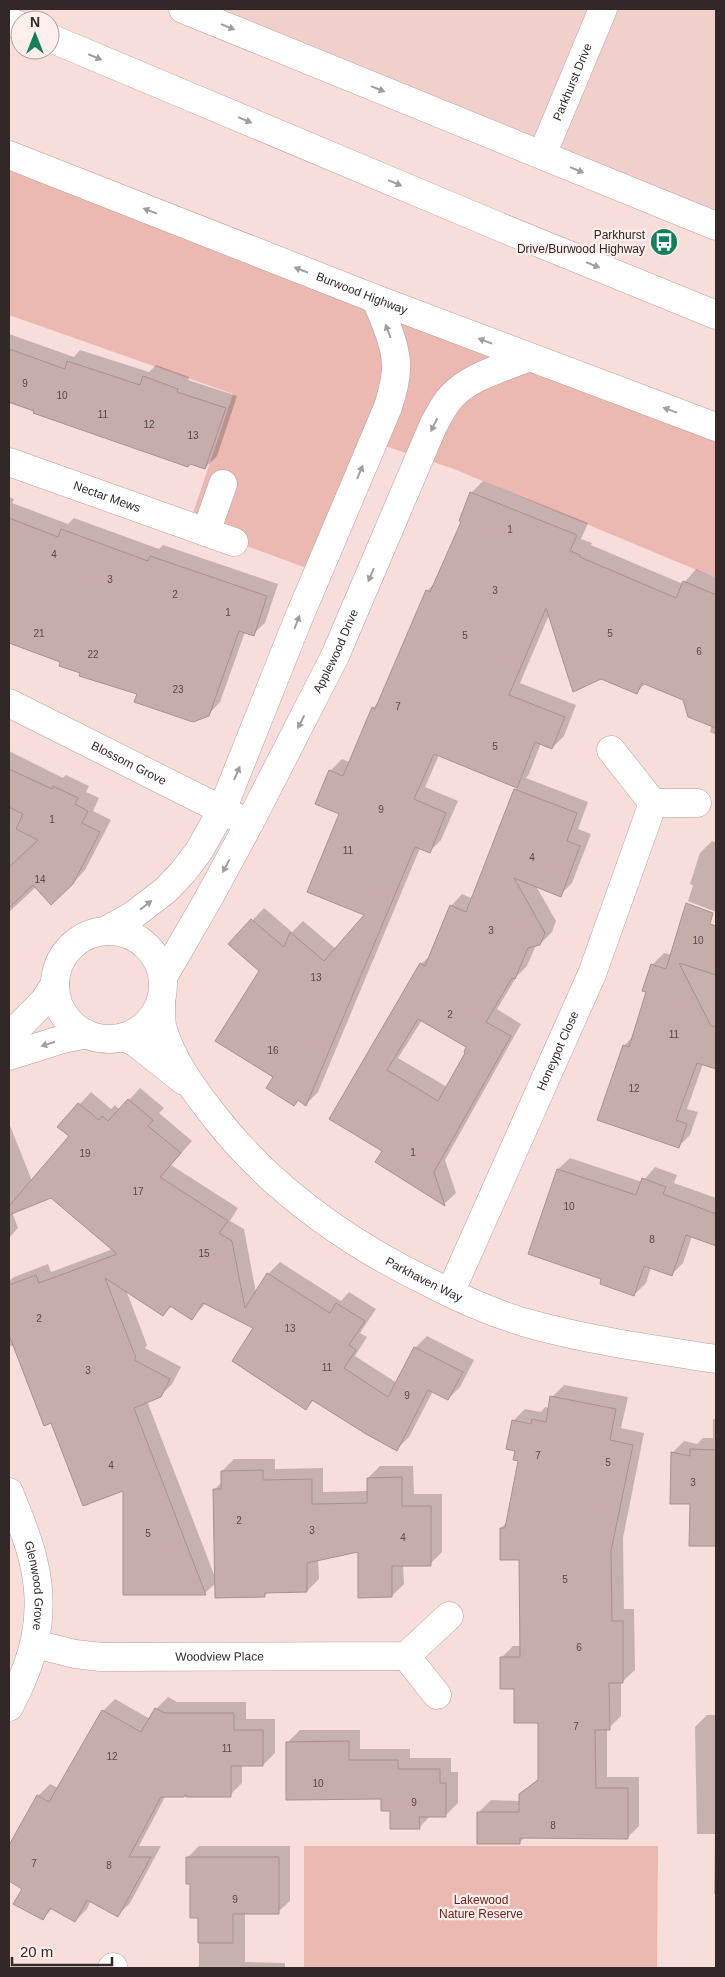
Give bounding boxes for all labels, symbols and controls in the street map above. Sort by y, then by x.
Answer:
north arrow [10,10,60,60]
text: N [30,14,40,30]
one-way arrow [221,23,236,31]
street label: Parkhurst Drive [550,41,595,123]
one-way arrow [88,54,102,62]
one-way arrow [371,85,385,93]
one-way arrow [238,116,253,124]
one-way arrow [570,166,585,174]
one-way arrow [388,179,402,187]
one-way arrow [142,207,157,215]
bus stop icon: Parkhurst Drive/Burwood Highway [649,227,679,257]
place label: Parkhurst Drive/Burwood Highway [517,228,646,256]
one-way arrow [586,262,600,270]
one-way arrow [294,266,308,274]
street label: Burwood Highway [314,269,410,317]
one-way arrow [384,323,391,338]
one-way arrow [478,337,493,344]
house number: 9 [22,378,28,389]
house number: 10 [56,390,68,401]
one-way arrow [663,406,678,413]
house number: 11 [98,409,109,420]
one-way arrow [430,418,438,432]
house number: 12 [143,419,155,430]
house number: 13 [187,430,199,441]
one-way arrow [356,465,364,479]
street label: Nectar Mews [72,479,142,515]
house number: 1 [507,524,513,535]
house number: 4 [51,549,57,560]
one-way arrow [366,568,374,582]
house number: 3 [107,574,113,585]
house number: 3 [492,585,498,596]
house number: 2 [172,589,178,600]
house number: 1 [225,607,231,618]
street label: Applewood Drive [310,607,361,695]
one-way arrow [293,614,301,629]
house number: 21 [33,628,45,639]
house number: 5 [607,628,613,639]
house number: 5 [462,630,468,641]
house number: 6 [696,646,702,657]
house number: 22 [87,649,99,660]
house number: 23 [172,684,184,695]
house number: 7 [395,701,401,712]
one-way arrow [297,714,305,729]
street label: Blossom Grove [89,738,169,788]
house number: 5 [492,741,498,752]
one-way arrow [234,766,242,781]
house number: 9 [378,804,384,815]
house number: 1 [49,814,55,825]
house number: 11 [343,845,354,856]
house number: 4 [529,852,535,863]
one-way arrow [222,859,230,873]
house number: 14 [34,874,46,885]
one-way arrow [140,900,153,910]
house number: 3 [488,925,494,936]
house number: 10 [692,935,704,946]
house number: 13 [310,972,322,983]
house number: 2 [447,1009,453,1020]
street label: Honeypot Close [534,1009,582,1093]
house number: 11 [669,1029,680,1040]
one-way arrow [40,1040,55,1048]
house number: 16 [267,1045,279,1056]
house number: 12 [628,1083,640,1094]
house number: 1 [410,1147,416,1158]
house number: 19 [79,1148,91,1159]
house number: 17 [132,1186,144,1197]
house number: 10 [563,1201,575,1212]
house number: 8 [649,1234,655,1245]
house number: 15 [198,1248,210,1259]
street label: Parkhaven Way [383,1254,465,1305]
house number: 2 [36,1313,42,1324]
house number: 13 [284,1323,296,1334]
house number: 11 [322,1362,333,1373]
house number: 3 [85,1365,91,1376]
house number: 9 [404,1390,410,1401]
house number: 7 [535,1450,541,1461]
house number: 5 [605,1457,611,1468]
house number: 4 [108,1460,114,1471]
house number: 3 [690,1477,696,1488]
house number: 2 [236,1515,242,1526]
house number: 3 [309,1525,315,1536]
house number: 5 [145,1528,151,1539]
house number: 4 [400,1532,406,1543]
street label: Glenwood Grove [21,1539,46,1632]
house number: 5 [562,1574,568,1585]
house number: 6 [576,1642,582,1653]
street label: Woodview Place [175,1649,264,1664]
house number: 7 [573,1721,579,1732]
house number: 11 [222,1743,233,1754]
house number: 12 [106,1751,118,1762]
house number: 10 [312,1778,324,1789]
house number: 9 [411,1797,417,1808]
house number: 8 [550,1820,556,1831]
house number: 7 [31,1858,37,1869]
house number: 8 [106,1860,112,1871]
park label: Lakewood Nature Reserve [439,1893,523,1921]
house number: 9 [232,1894,238,1905]
scale bar [12,1934,112,1966]
text: 20 m [20,1943,53,1960]

